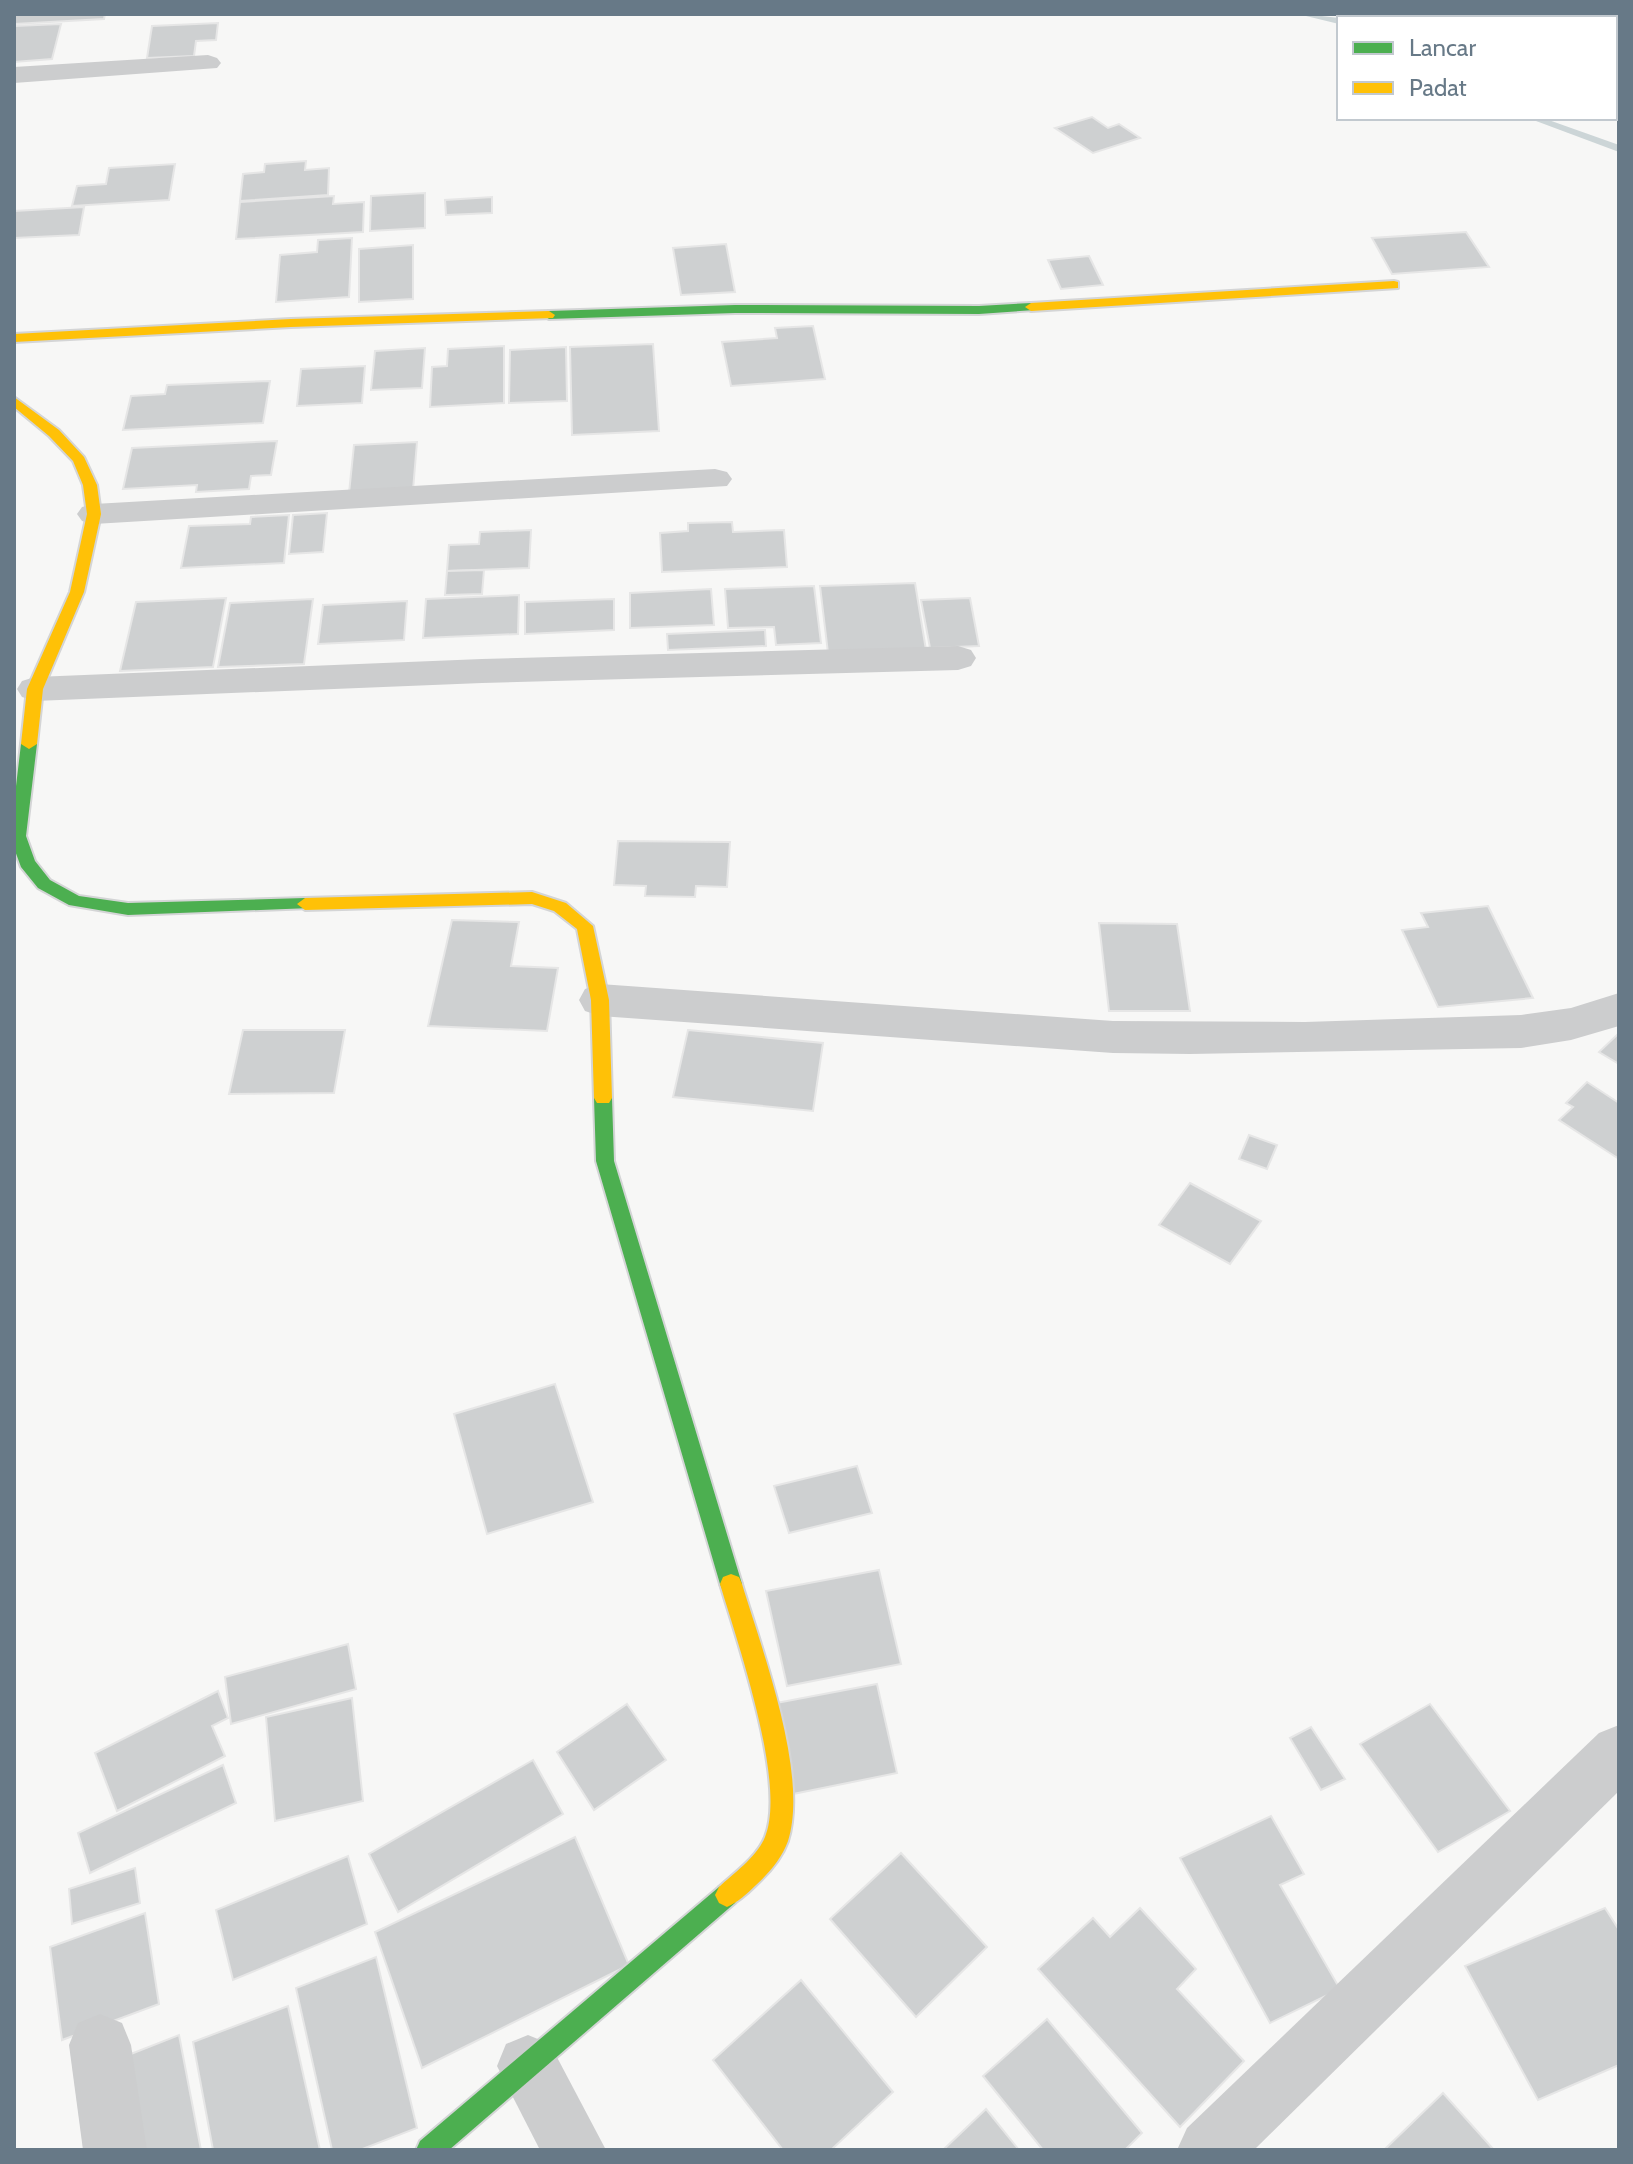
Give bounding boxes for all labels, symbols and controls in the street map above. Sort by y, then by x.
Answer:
legend [1337,16,1617,120]
text: Lancar [1409,33,1476,62]
text: Padat [1409,73,1467,102]

